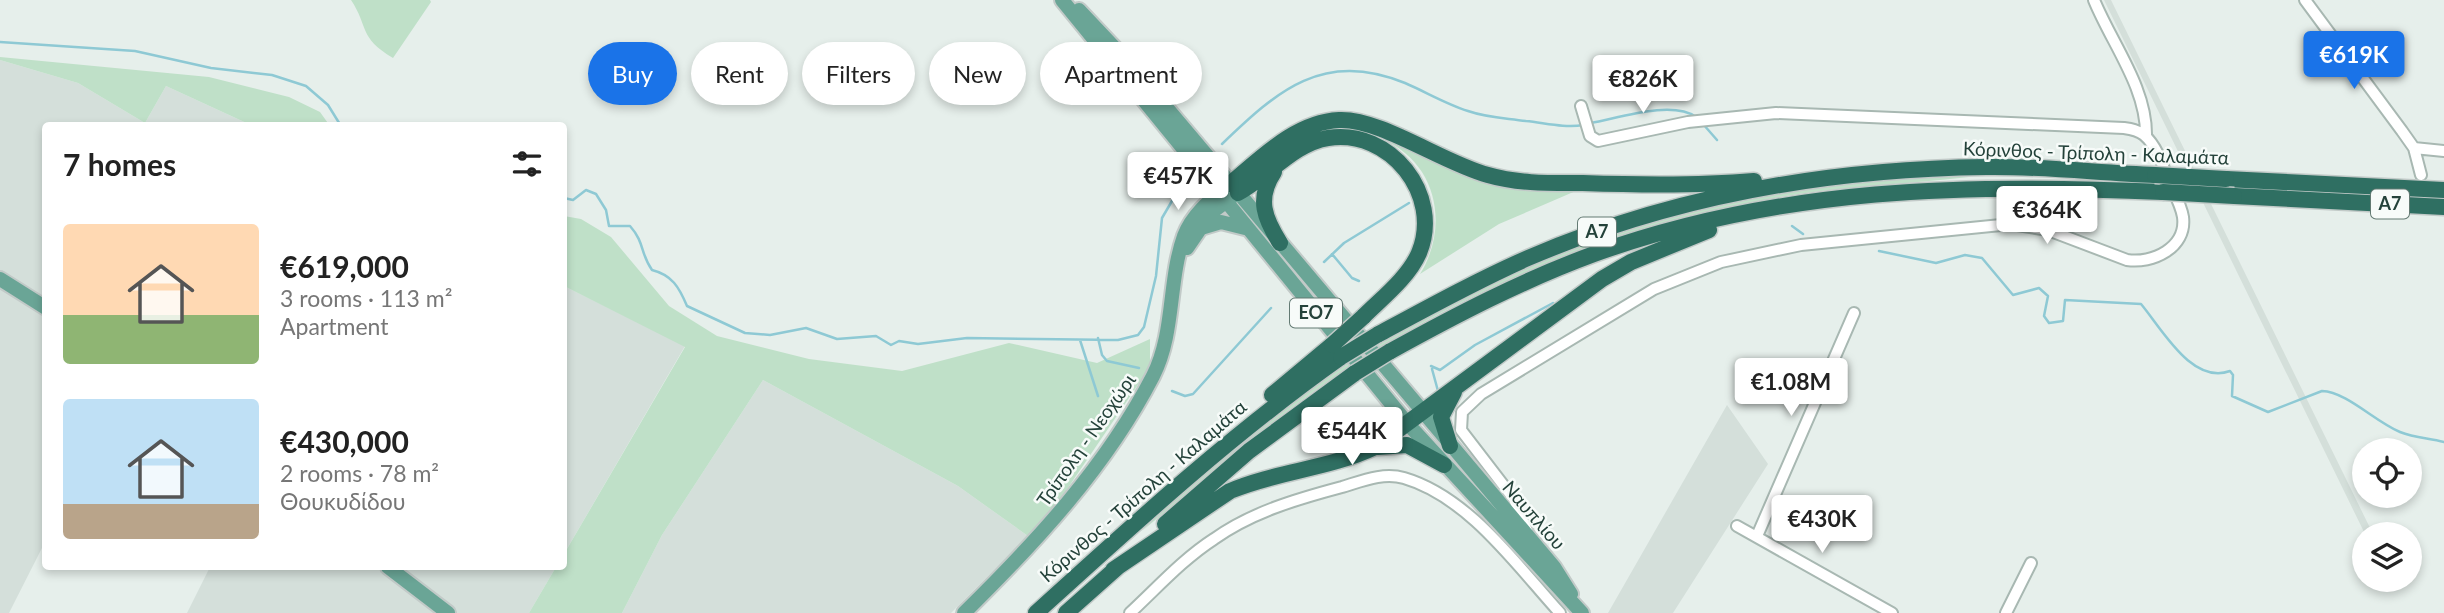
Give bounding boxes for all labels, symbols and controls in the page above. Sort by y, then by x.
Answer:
pin: €619K [2305,32,2403,91]
text: €619K [2319,40,2389,68]
chip: Buy [588,42,677,105]
chip: Rent [691,42,788,105]
chip: Filters [802,42,915,105]
chip: New [929,42,1026,105]
chip: Apartment [1040,42,1202,105]
pin: €826K [1594,55,1692,115]
text: €826K [1608,64,1678,92]
street label: Κόρινθος - Τρίπολη - Καλαμάτα [1963,136,2230,169]
icon: filters [508,145,546,183]
text: 7 homes [63,146,176,182]
pin: €457K [1129,152,1227,212]
text: €457K [1143,161,1213,189]
pin: €364K [1998,187,2096,246]
road number: Α7 [2371,190,2409,218]
text: €364K [2012,195,2082,223]
road number: Α7 [1578,218,1616,246]
text: €619,000 [280,248,409,284]
icon: home [119,252,203,336]
text: 3 rooms · 113 m² [280,284,452,312]
road number: ΕΟ7 [1290,298,1342,328]
text: Apartment [280,312,388,340]
pin: €1.08M [1734,358,1848,418]
text: €1.08M [1751,367,1831,395]
street label: Τρίπολη - Νεοχώρι [1031,368,1140,510]
street label: Κόρινθος - Τρίπολη - Καλαμάτα [1035,394,1251,587]
pin: €544K [1303,407,1401,467]
text: €544K [1317,416,1387,444]
text: €430,000 [280,423,409,459]
icon: home [119,427,203,511]
map controls [2352,438,2422,592]
button: locate [2352,438,2422,508]
text: 2 rooms · 78 m² [280,459,439,487]
street label: Ναυπλίου [1498,475,1571,554]
text: Θουκυδίδου [280,487,406,515]
pin: €430K [1773,496,1871,555]
text: €430K [1787,504,1857,532]
button: layers [2352,522,2422,592]

